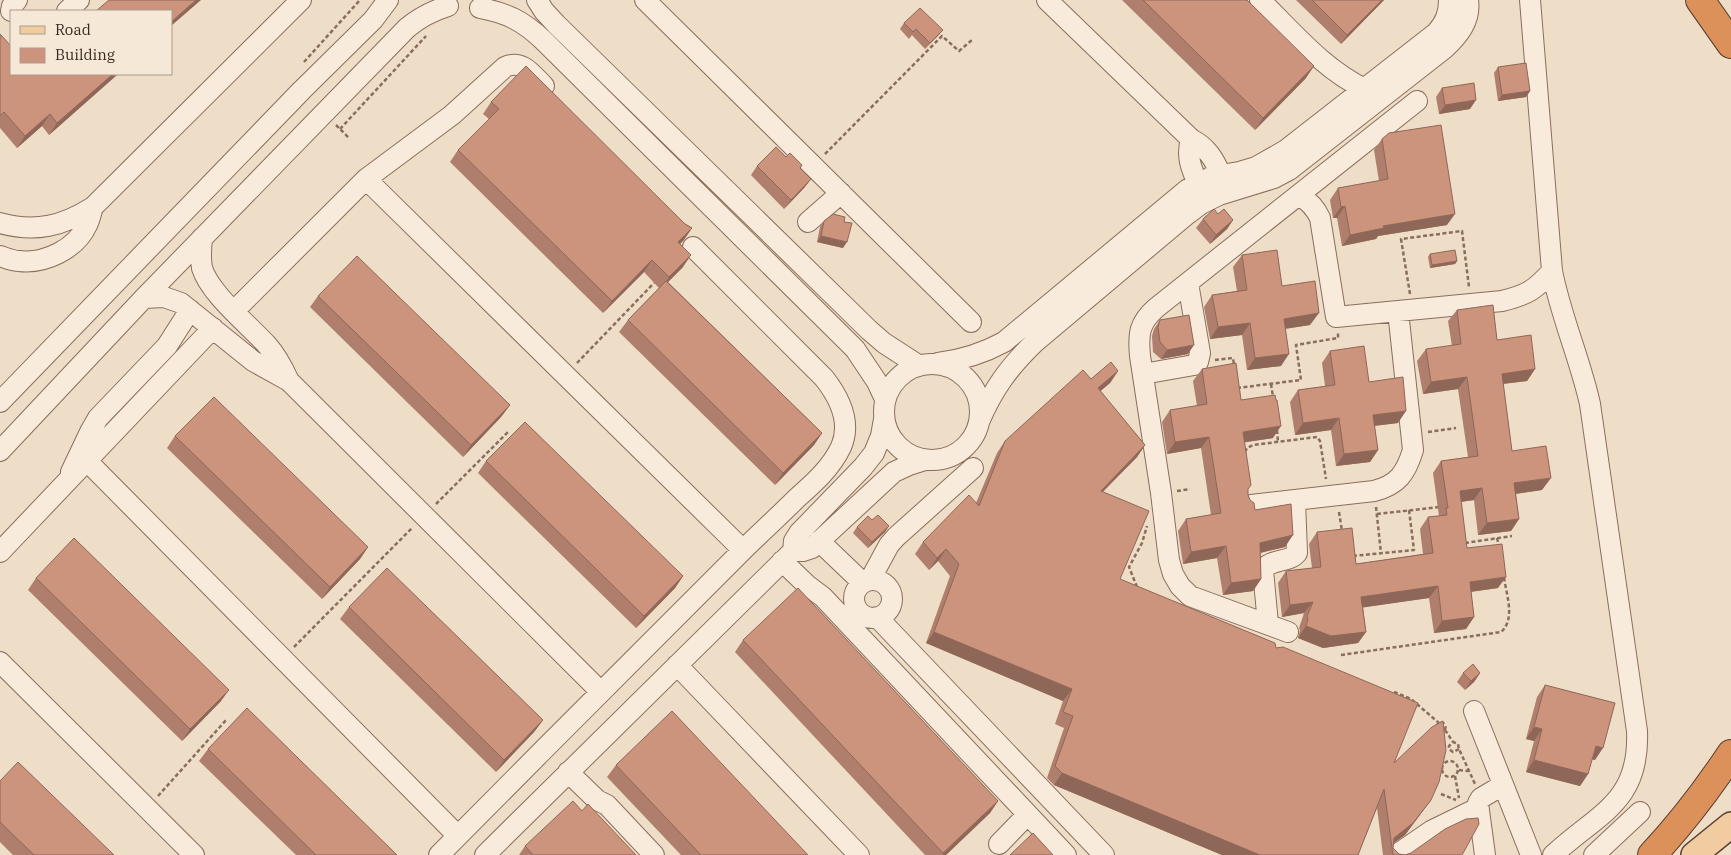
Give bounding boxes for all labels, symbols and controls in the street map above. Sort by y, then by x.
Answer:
legend [10,10,172,75]
text: Road [55,20,91,39]
text: Building [55,45,115,64]

